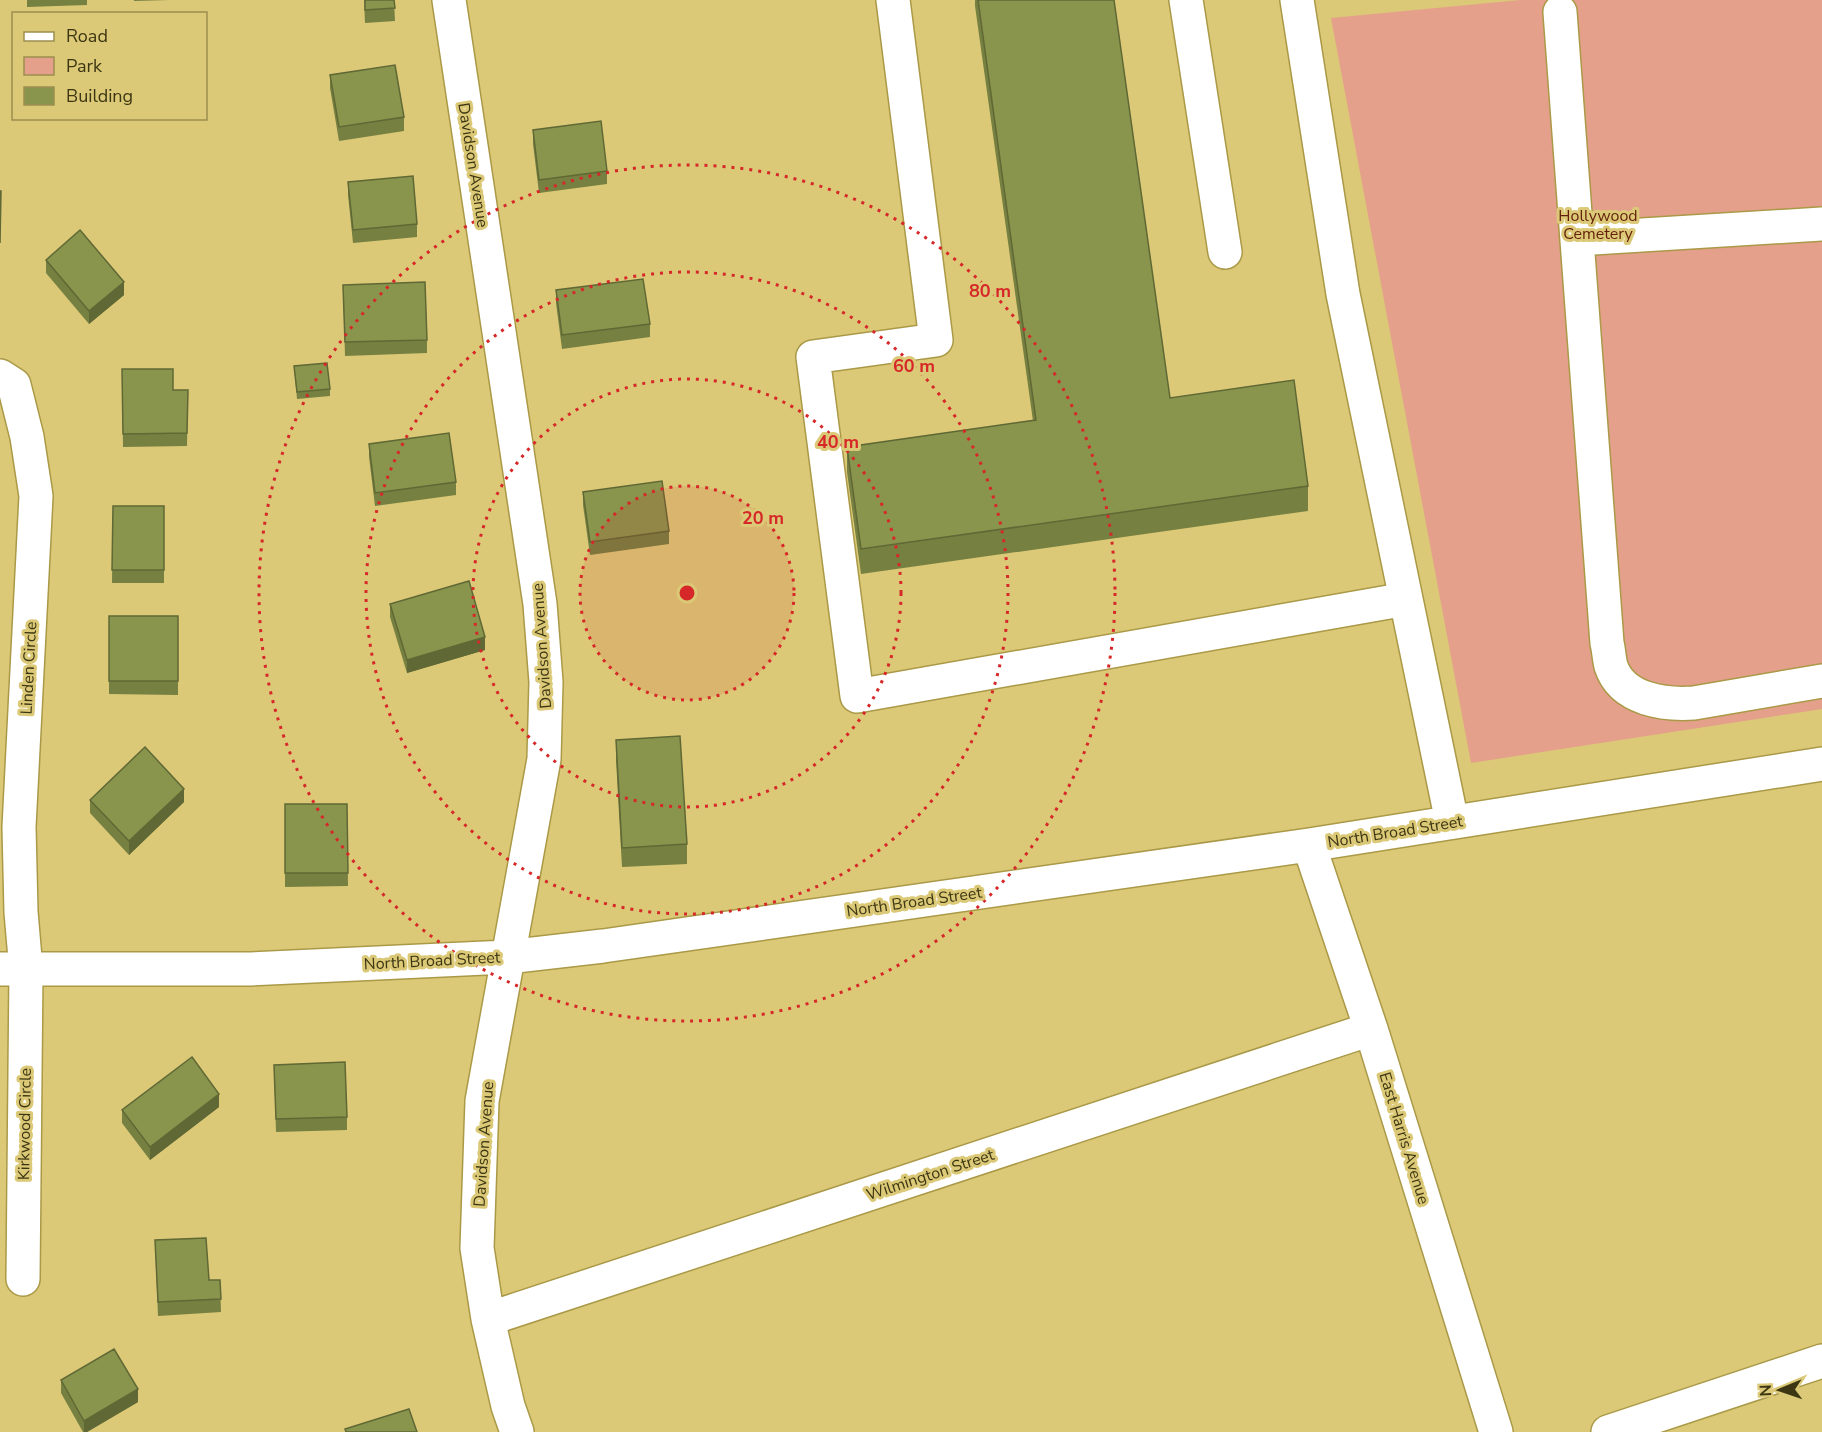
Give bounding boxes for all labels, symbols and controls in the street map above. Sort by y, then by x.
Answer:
legend [12,12,207,120]
text: Road [66,24,108,48]
text: Park [66,54,103,78]
text: Building [66,84,133,108]
street label: Davidson Avenue [452,101,494,229]
park label: Hollywood Cemetery [1558,205,1638,245]
text: 80 m [969,279,1011,303]
text: 60 m [893,354,935,378]
text: 40 m [817,430,859,454]
text: 20 m [742,506,784,530]
street label: Davidson Avenue [527,582,557,709]
centre of rings [677,583,697,603]
street label: Linden Circle [16,621,42,715]
street label: North Broad Street [1326,810,1465,854]
street label: North Broad Street [845,882,984,922]
street label: North Broad Street [363,946,501,976]
street label: Kirkwood Circle [13,1068,37,1180]
street label: East Harris Avenue [1373,1070,1435,1207]
street label: Davidson Avenue [469,1081,499,1208]
street label: Wilmington Street [864,1144,997,1206]
north arrow [1750,1360,1810,1420]
text: N [1755,1384,1777,1397]

